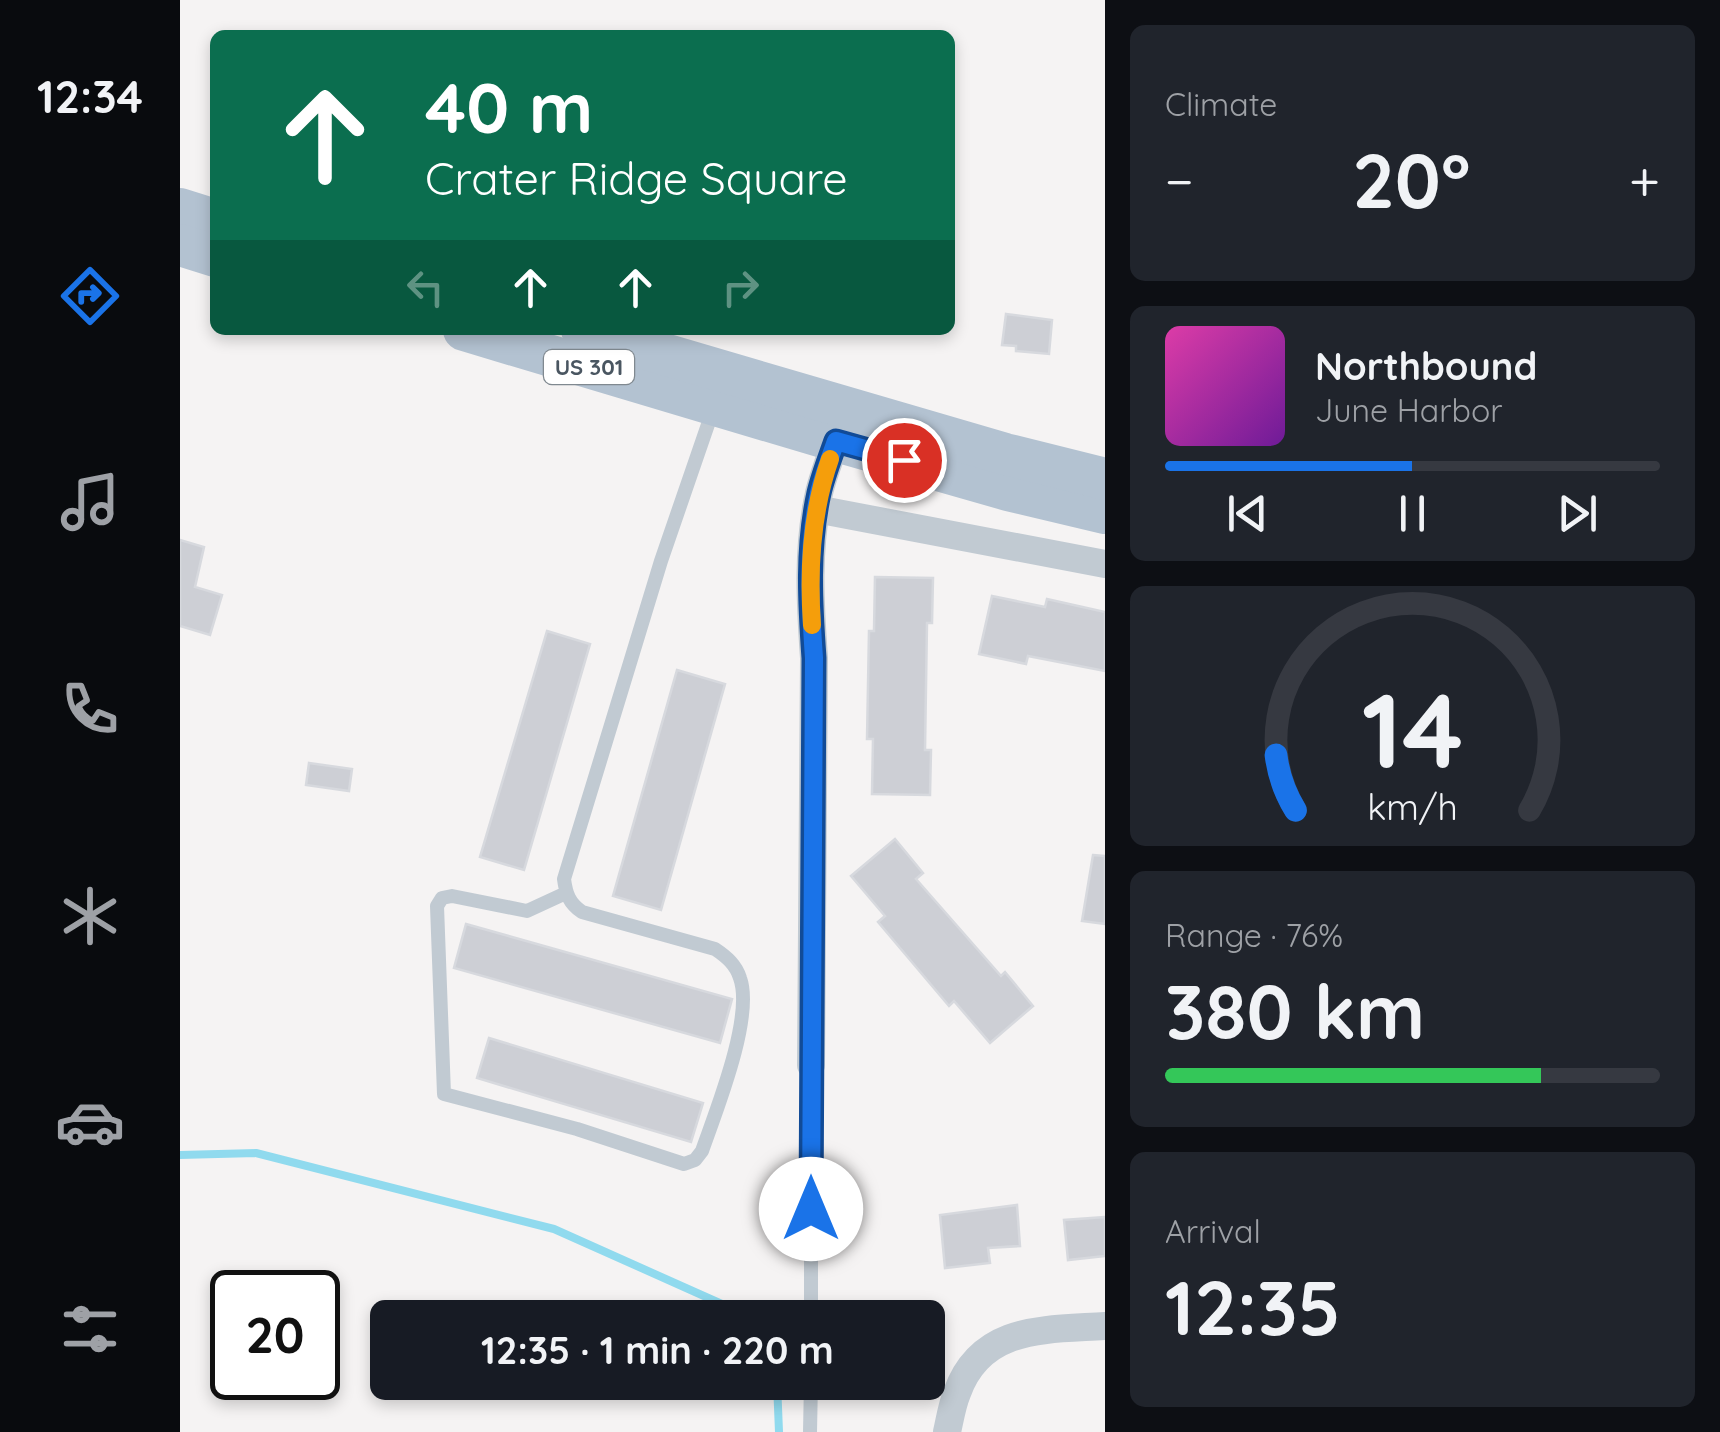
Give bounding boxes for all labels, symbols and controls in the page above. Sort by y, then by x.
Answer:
text: 40 m [425,63,593,151]
text: 12:34 [37,68,143,124]
icon: ahead [260,70,390,200]
text: Climate [1165,84,1277,124]
text: 20° [1352,133,1470,227]
text: − [1165,146,1194,215]
text: + [1629,146,1660,215]
text: Crater Ridge Square [425,150,848,206]
icon: left [398,260,453,315]
icon: ahead [503,260,558,315]
icon: ahead [608,260,663,315]
icon: right [713,260,768,315]
icon: directions [55,261,125,331]
text: Northbound [1315,342,1537,390]
road number: US 301 [544,350,634,384]
text: June Harbor [1315,390,1503,430]
pin [862,418,947,503]
icon: arrive [877,433,932,488]
icon: music [55,467,125,537]
icon: previous [1220,486,1275,541]
icon: pause [1385,486,1440,541]
icon: next [1550,486,1605,541]
text: 14 [1362,664,1463,794]
icon: phone [55,674,125,744]
text: km/h [1367,784,1458,829]
icon: climate [55,881,125,951]
text: Range · 76% [1165,915,1343,955]
text: 380 km [1165,964,1425,1058]
icon: car [55,1087,125,1157]
position arrow [759,1157,863,1261]
text: Arrival [1165,1211,1261,1251]
text: 12:35 [1165,1260,1341,1354]
speed limit sign: 20 [210,1270,340,1400]
icon: filters [55,1294,125,1364]
text: 12:35 · 1 min · 220 m [481,1326,834,1374]

